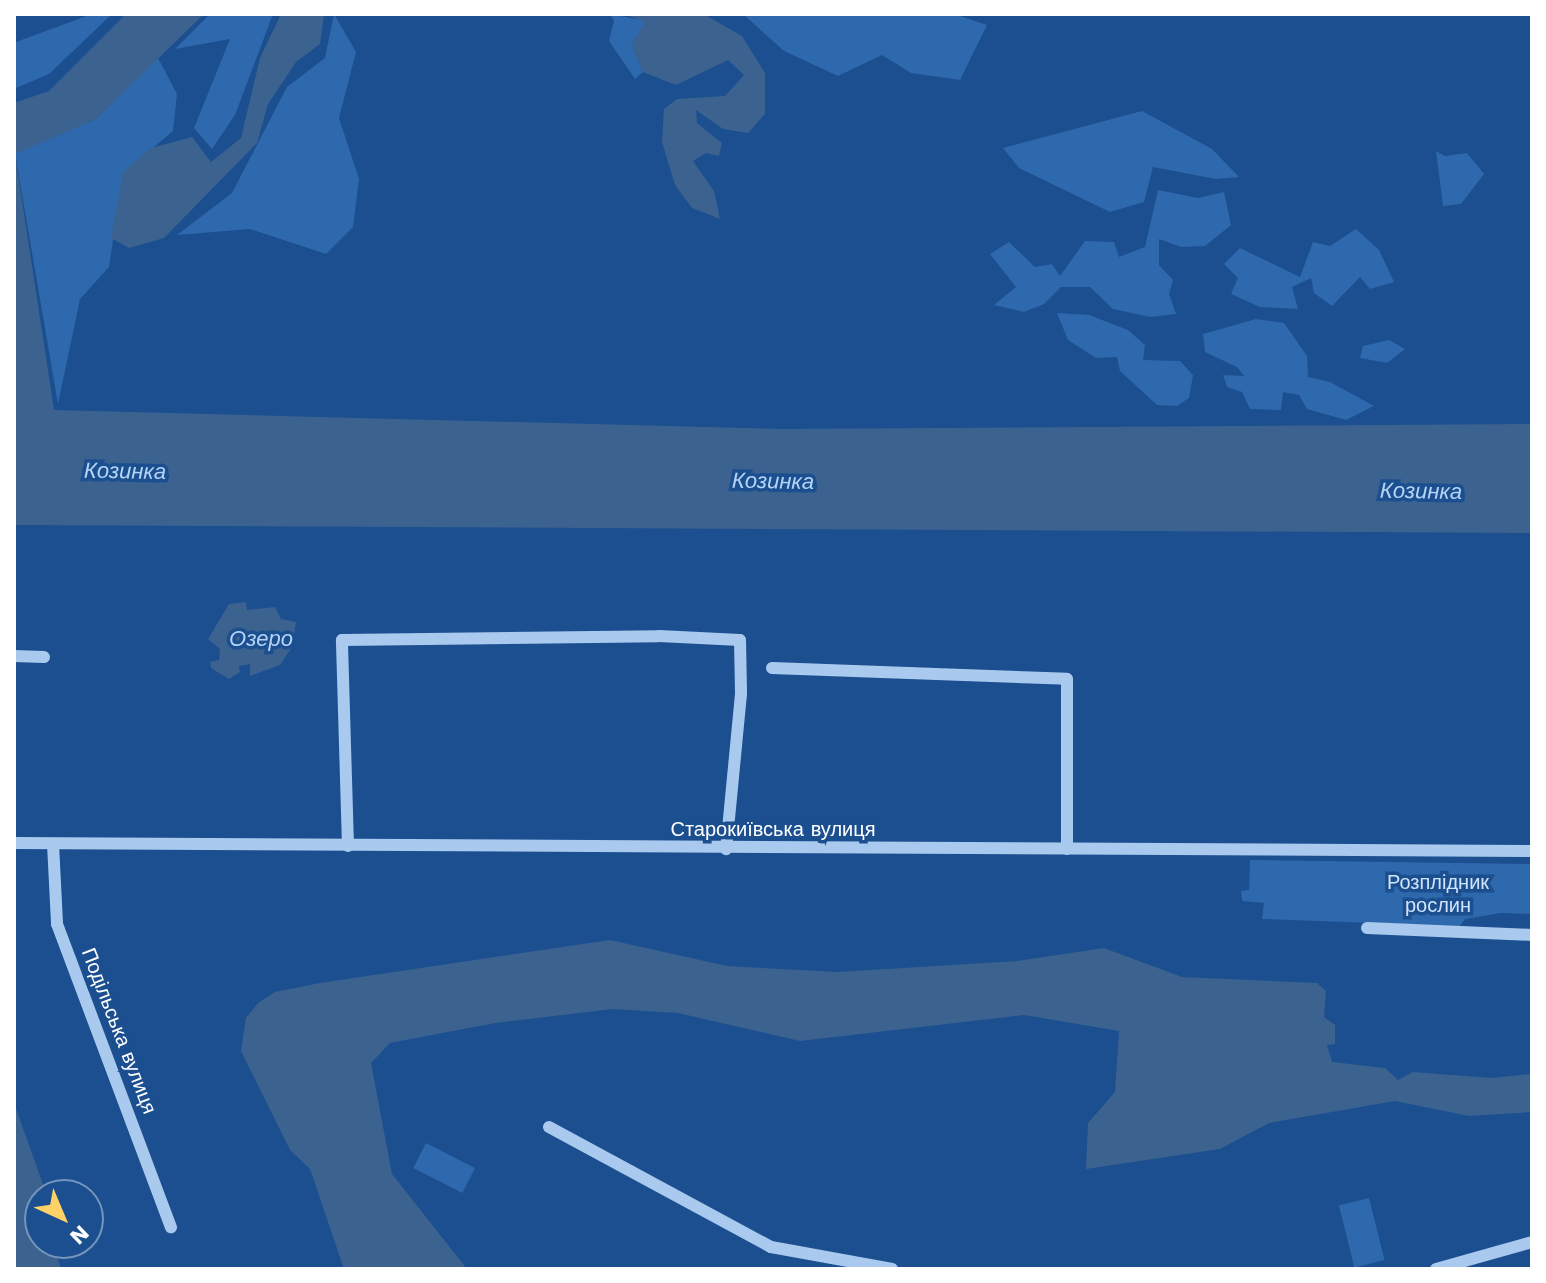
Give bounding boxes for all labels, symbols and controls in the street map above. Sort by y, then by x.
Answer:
water label: Козинка [84,457,166,485]
water label: Козинка [732,467,814,495]
water label: Козинка [1380,477,1462,505]
water label: Озеро [229,626,293,652]
street label: Старокиївська вулиця [670,817,876,841]
park label: Розплідник рослин [1387,870,1489,917]
street label: Подільська вулиця [76,945,162,1117]
north arrow [24,1179,104,1259]
text: N [65,1221,94,1250]

